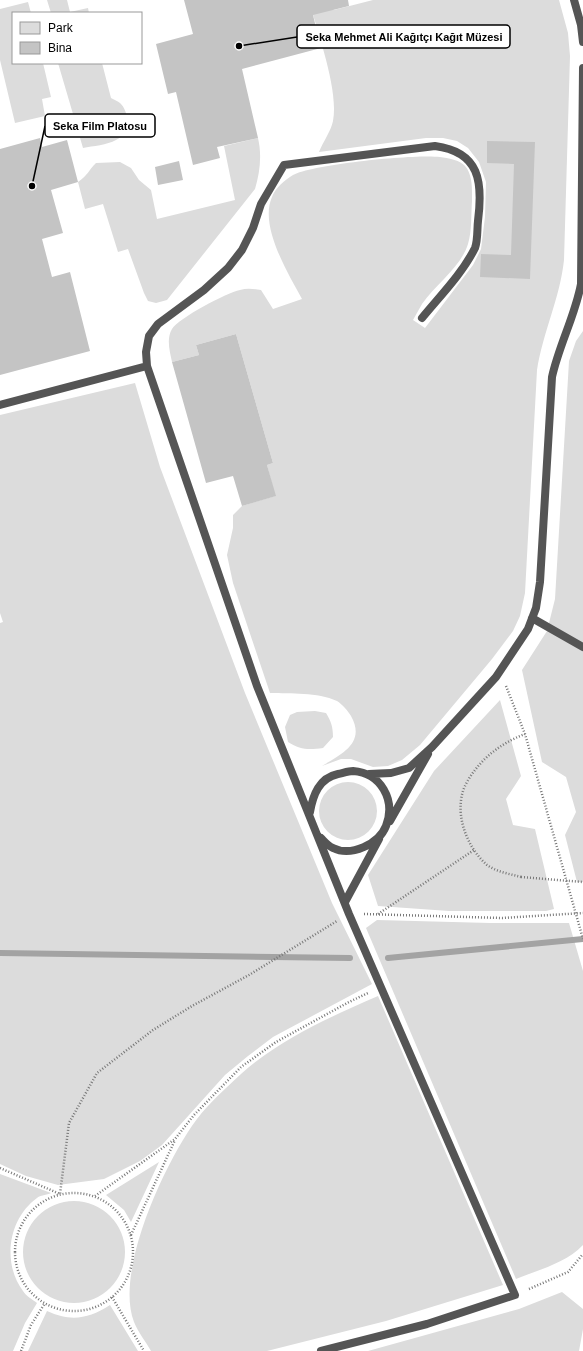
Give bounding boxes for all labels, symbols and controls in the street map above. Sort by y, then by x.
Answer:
legend [12,12,142,64]
text: Park [48,21,74,35]
callout: Seka Mehmet Ali Kağıtçı Kağıt Müzesi [297,25,510,48]
text: Seka Mehmet Ali Kağıtçı Kağıt Müzesi [305,31,503,43]
text: Bina [48,41,72,55]
callout: Seka Film Platosu [45,114,155,137]
text: Seka Film Platosu [53,120,147,132]

